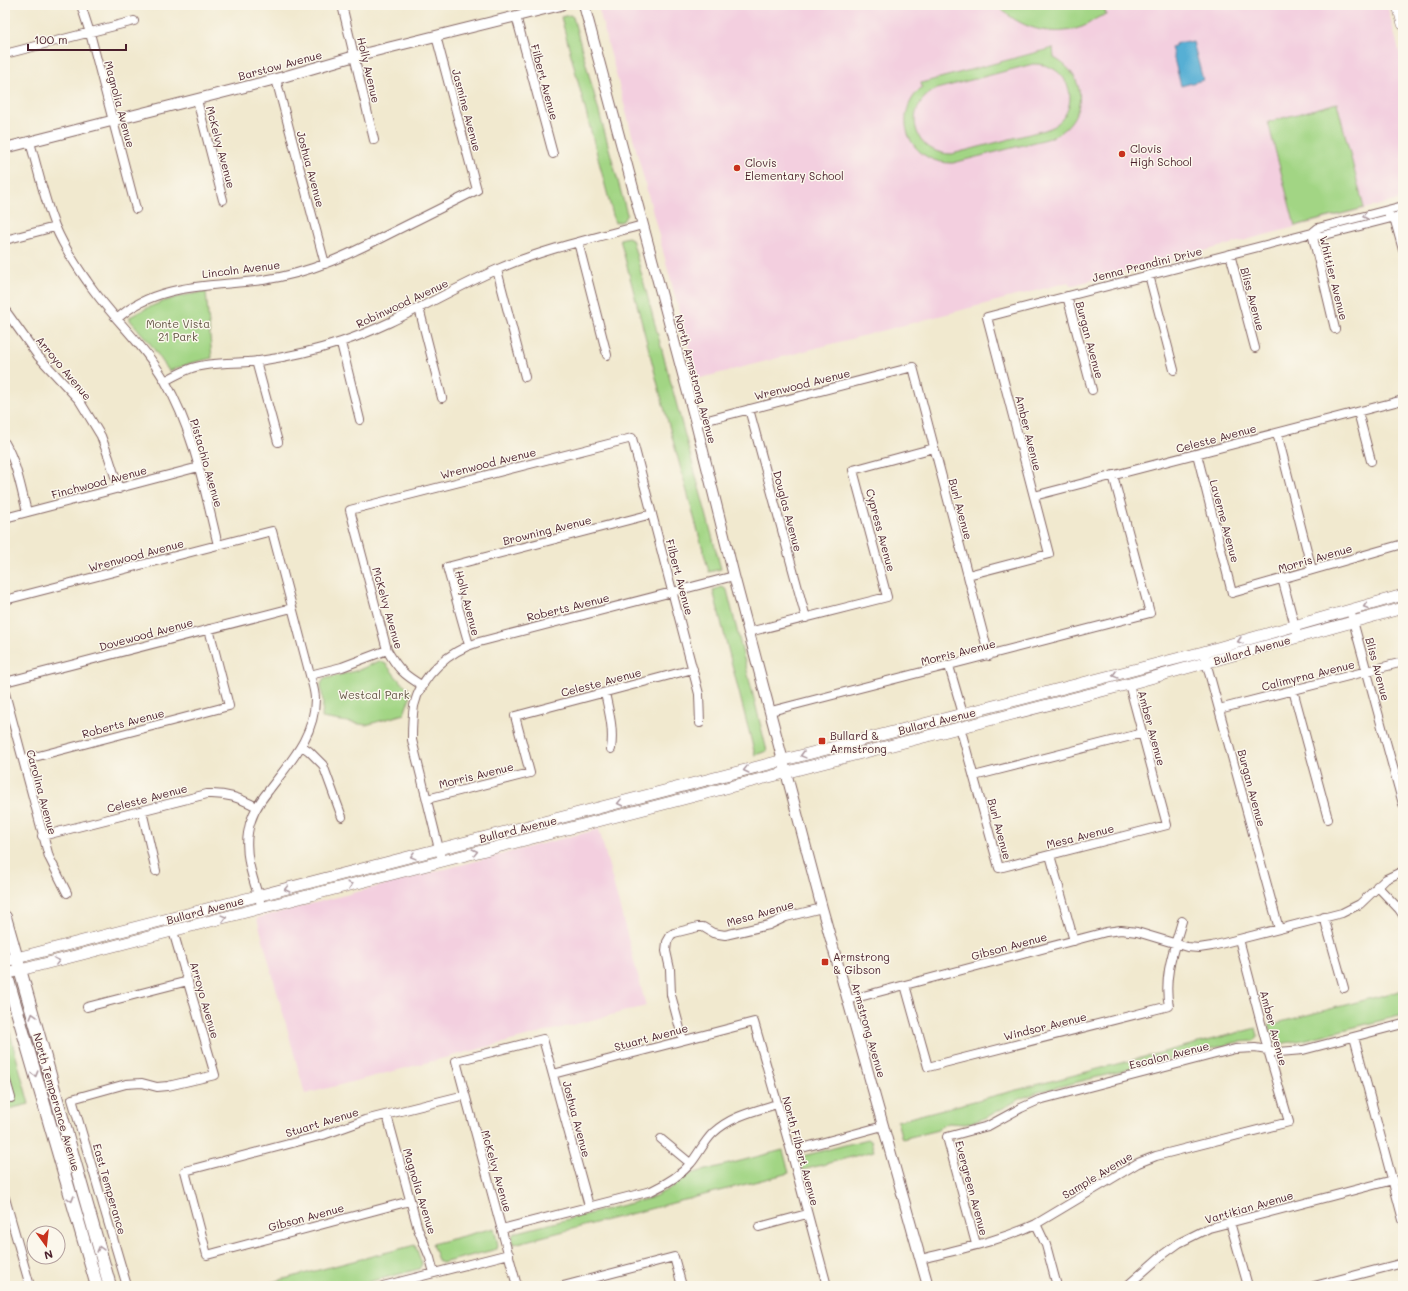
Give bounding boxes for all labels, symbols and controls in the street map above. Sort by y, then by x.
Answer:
scale bar [28,26,126,52]
text: 100 m [34,31,68,47]
street label: Holly Avenue [354,36,384,105]
street label: Filbert Avenue [528,42,562,122]
street label: Barstow Avenue [237,47,324,83]
street label: Magnolia Avenue [101,59,139,149]
street label: Jasmine Avenue [449,67,485,153]
street label: McKelvy Avenue [203,104,239,190]
street label: Joshua Avenue [294,129,328,209]
place label: Clovis High School [1130,141,1192,169]
marker: Clovis High School [1117,149,1127,159]
place label: Clovis Elementary School [745,155,844,183]
marker: Clovis Elementary School [732,163,742,173]
one-way arrow [1362,211,1368,219]
street label: Whittier Avenue [1316,234,1352,322]
street label: Jenna Prandini Drive [1090,243,1204,285]
street label: Lincoln Avenue [201,257,281,281]
street label: Bliss Avenue [1237,266,1269,333]
street label: Robinwood Avenue [353,275,451,331]
street label: Burgan Avenue [1072,300,1108,380]
street label: North Armstrong Avenue [672,313,720,445]
park label: Monte Vista 21 Park [146,316,210,344]
street label: Arroyo Avenue [33,333,95,403]
street label: Wrenwood Avenue [753,365,852,403]
street label: Amber Avenue [1012,394,1046,472]
street label: Pistachio Avenue [187,417,227,509]
street label: Celeste Avenue [1174,420,1258,456]
street label: Wrenwood Avenue [439,444,538,482]
street label: Finchwood Avenue [50,462,149,502]
street label: Douglas Avenue [770,469,806,553]
street label: Burl Avenue [946,477,976,541]
street label: Laverne Avenue [1207,478,1243,564]
street label: Cypress Avenue [863,487,899,573]
street label: Browning Avenue [501,512,593,548]
street label: Wrenwood Avenue [87,535,186,575]
street label: Filbert Avenue [663,537,697,617]
street label: Morris Avenue [1276,540,1354,576]
street label: McKelvy Avenue [369,565,407,651]
street label: Holly Avenue [452,569,484,638]
street label: Roberts Avenue [525,589,611,625]
one-way arrow [1362,601,1369,610]
street label: Dovewood Avenue [97,614,195,654]
street label: Bullard Avenue [1212,632,1292,668]
street label: Morris Avenue [919,635,997,669]
one-way arrow [1237,636,1244,645]
street label: Bliss Avenue [1362,636,1394,703]
street label: Calimyrna Avenue [1260,656,1356,694]
street label: Celeste Avenue [559,664,643,700]
one-way arrow [1112,670,1118,678]
park label: Westcal Park [338,687,410,702]
street label: Amber Avenue [1135,689,1169,767]
street label: Bullard Avenue [897,704,977,738]
street label: Roberts Avenue [80,705,166,741]
place label: Bullard & Armstrong [830,728,887,756]
marker: Bullard & Armstrong [817,736,827,746]
street label: Carolina Avenue [23,748,61,836]
street label: Burgan Avenue [1234,748,1270,828]
one-way arrow [800,750,807,759]
street label: Morris Avenue [437,758,515,792]
one-way arrow [743,765,750,774]
street label: Celeste Avenue [105,780,189,816]
street label: Burl Avenue [985,797,1015,861]
one-way arrow [617,798,623,806]
street label: Bullard Avenue [478,812,558,846]
street label: Mesa Avenue [1045,820,1116,852]
one-way arrow [472,848,479,857]
one-way arrow [410,851,417,860]
one-way arrow [346,881,353,890]
one-way arrow [284,884,290,892]
street label: Bullard Avenue [165,892,245,928]
street label: Mesa Avenue [725,896,796,930]
one-way arrow [220,914,227,923]
street label: Gibson Avenue [969,929,1049,963]
place label: Armstrong & Gibson [833,949,890,977]
one-way arrow [53,957,60,966]
marker: Armstrong & Gibson [820,957,830,967]
street label: Arroyo Avenue [187,960,223,1040]
street label: Armstrong Avenue [848,981,890,1079]
street label: Amber Avenue [1257,989,1291,1067]
street label: Windsor Avenue [1002,1008,1088,1044]
one-way arrow [29,1013,38,1020]
street label: Stuart Avenue [612,1020,690,1054]
street label: North Temperance Avenue [30,1031,84,1173]
street label: Escalon Avenue [1127,1038,1211,1072]
one-way arrow [30,1071,39,1078]
street label: Joshua Avenue [560,1079,594,1159]
street label: North Filbert Avenue [779,1095,823,1208]
street label: Stuart Avenue [284,1104,361,1140]
street label: McKelvy Avenue [478,1128,516,1214]
street label: Evergreen Avenue [952,1139,992,1237]
street label: East Temperance [90,1142,130,1236]
street label: Magnolia Avenue [400,1146,440,1236]
street label: Sample Avenue [1059,1148,1135,1202]
street label: Vartikian Avenue [1203,1187,1295,1227]
one-way arrow [67,1196,75,1203]
street label: Gibson Avenue [266,1200,346,1234]
north arrow [26,1225,66,1265]
one-way arrow [96,1245,105,1252]
text: N [43,1247,55,1263]

